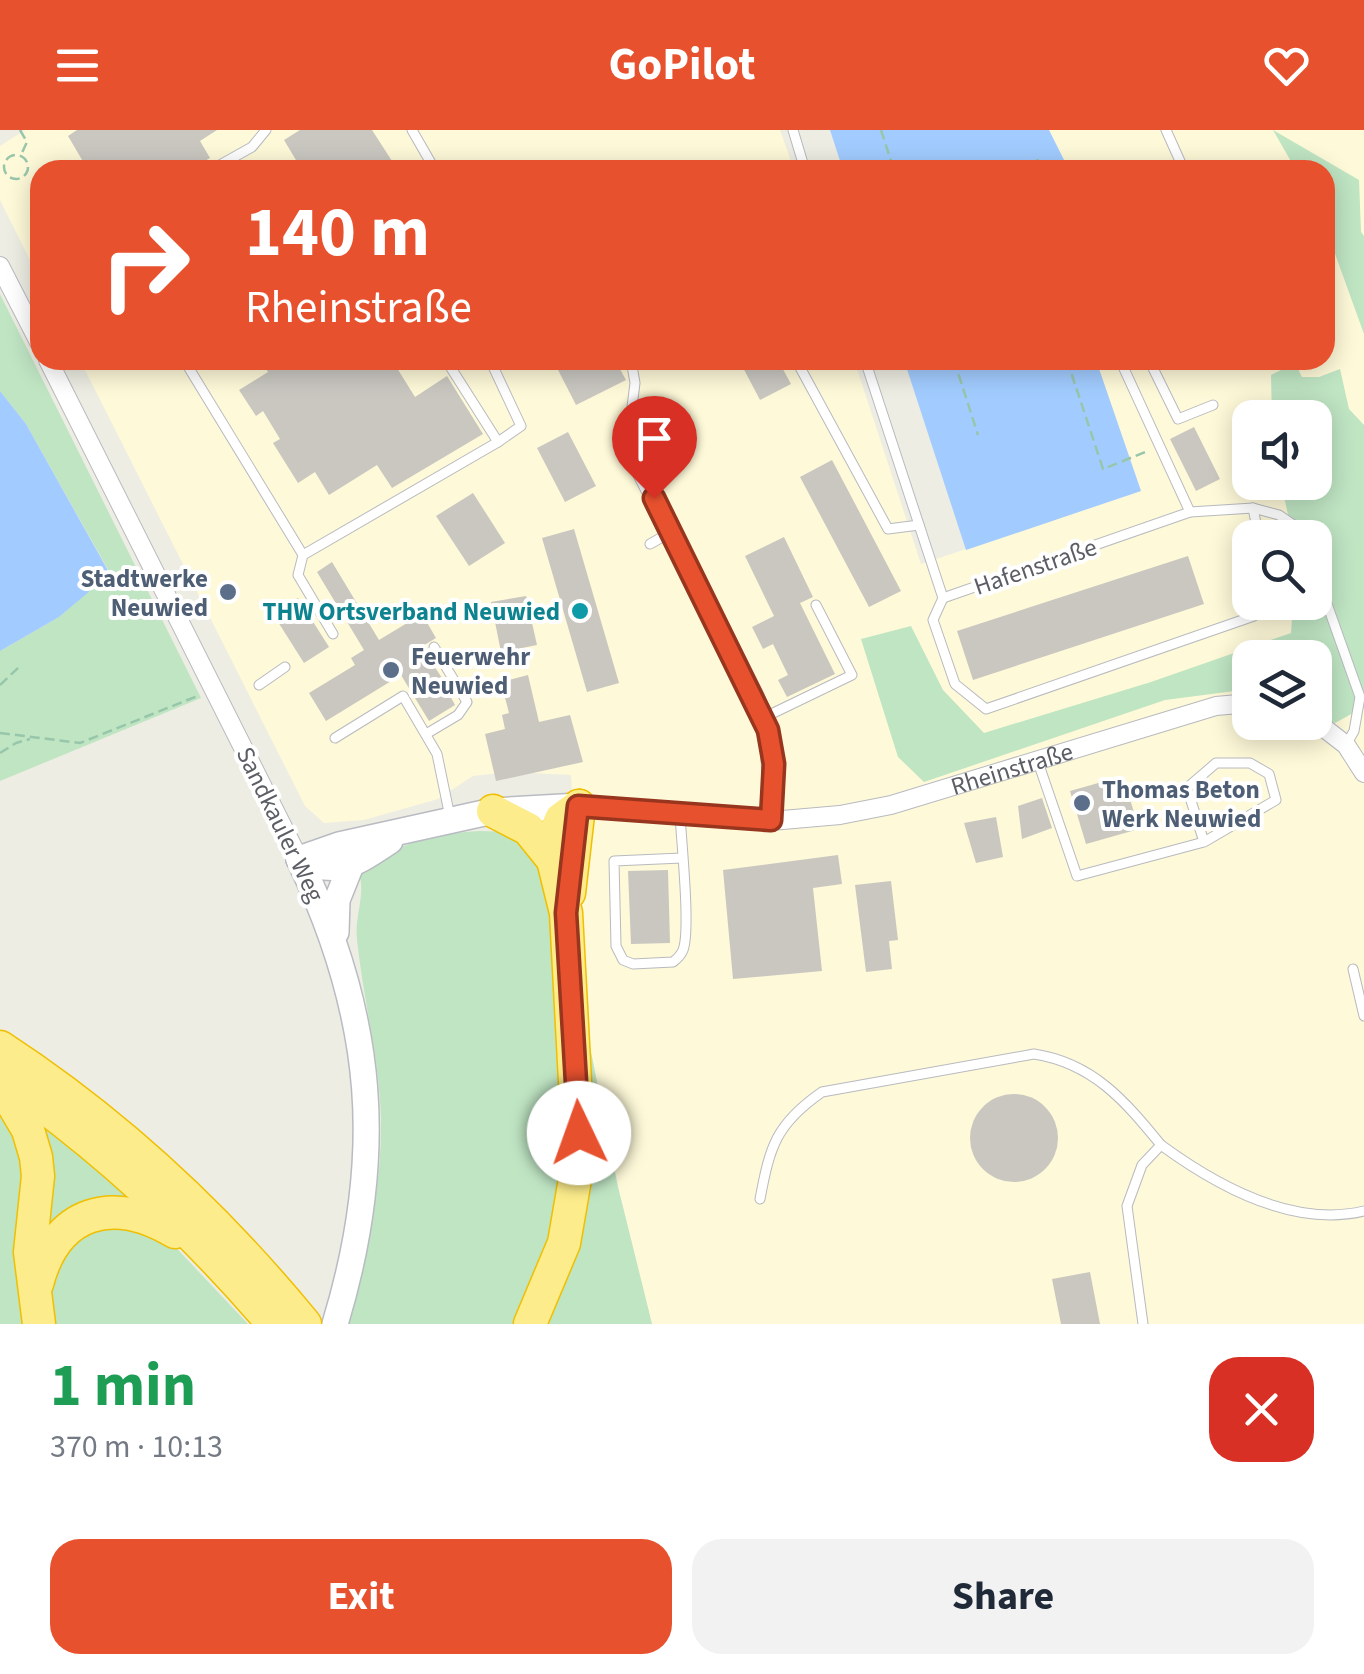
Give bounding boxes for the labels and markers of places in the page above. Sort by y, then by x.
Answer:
pin [612,396,697,499]
place label: Stadtwerke Neuwied [81,561,208,626]
marker: Stadtwerke Neuwied [217,581,239,603]
place label: THW Ortsverband Neuwied [263,594,560,630]
marker: THW Ortsverband Neuwied [569,600,591,622]
place label: Feuerwehr Neuwied [411,639,530,704]
marker: Feuerwehr Neuwied [380,659,402,681]
place label: Thomas Beton Werk Neuwied [1102,772,1261,837]
marker: Thomas Beton Werk Neuwied [1071,792,1093,814]

